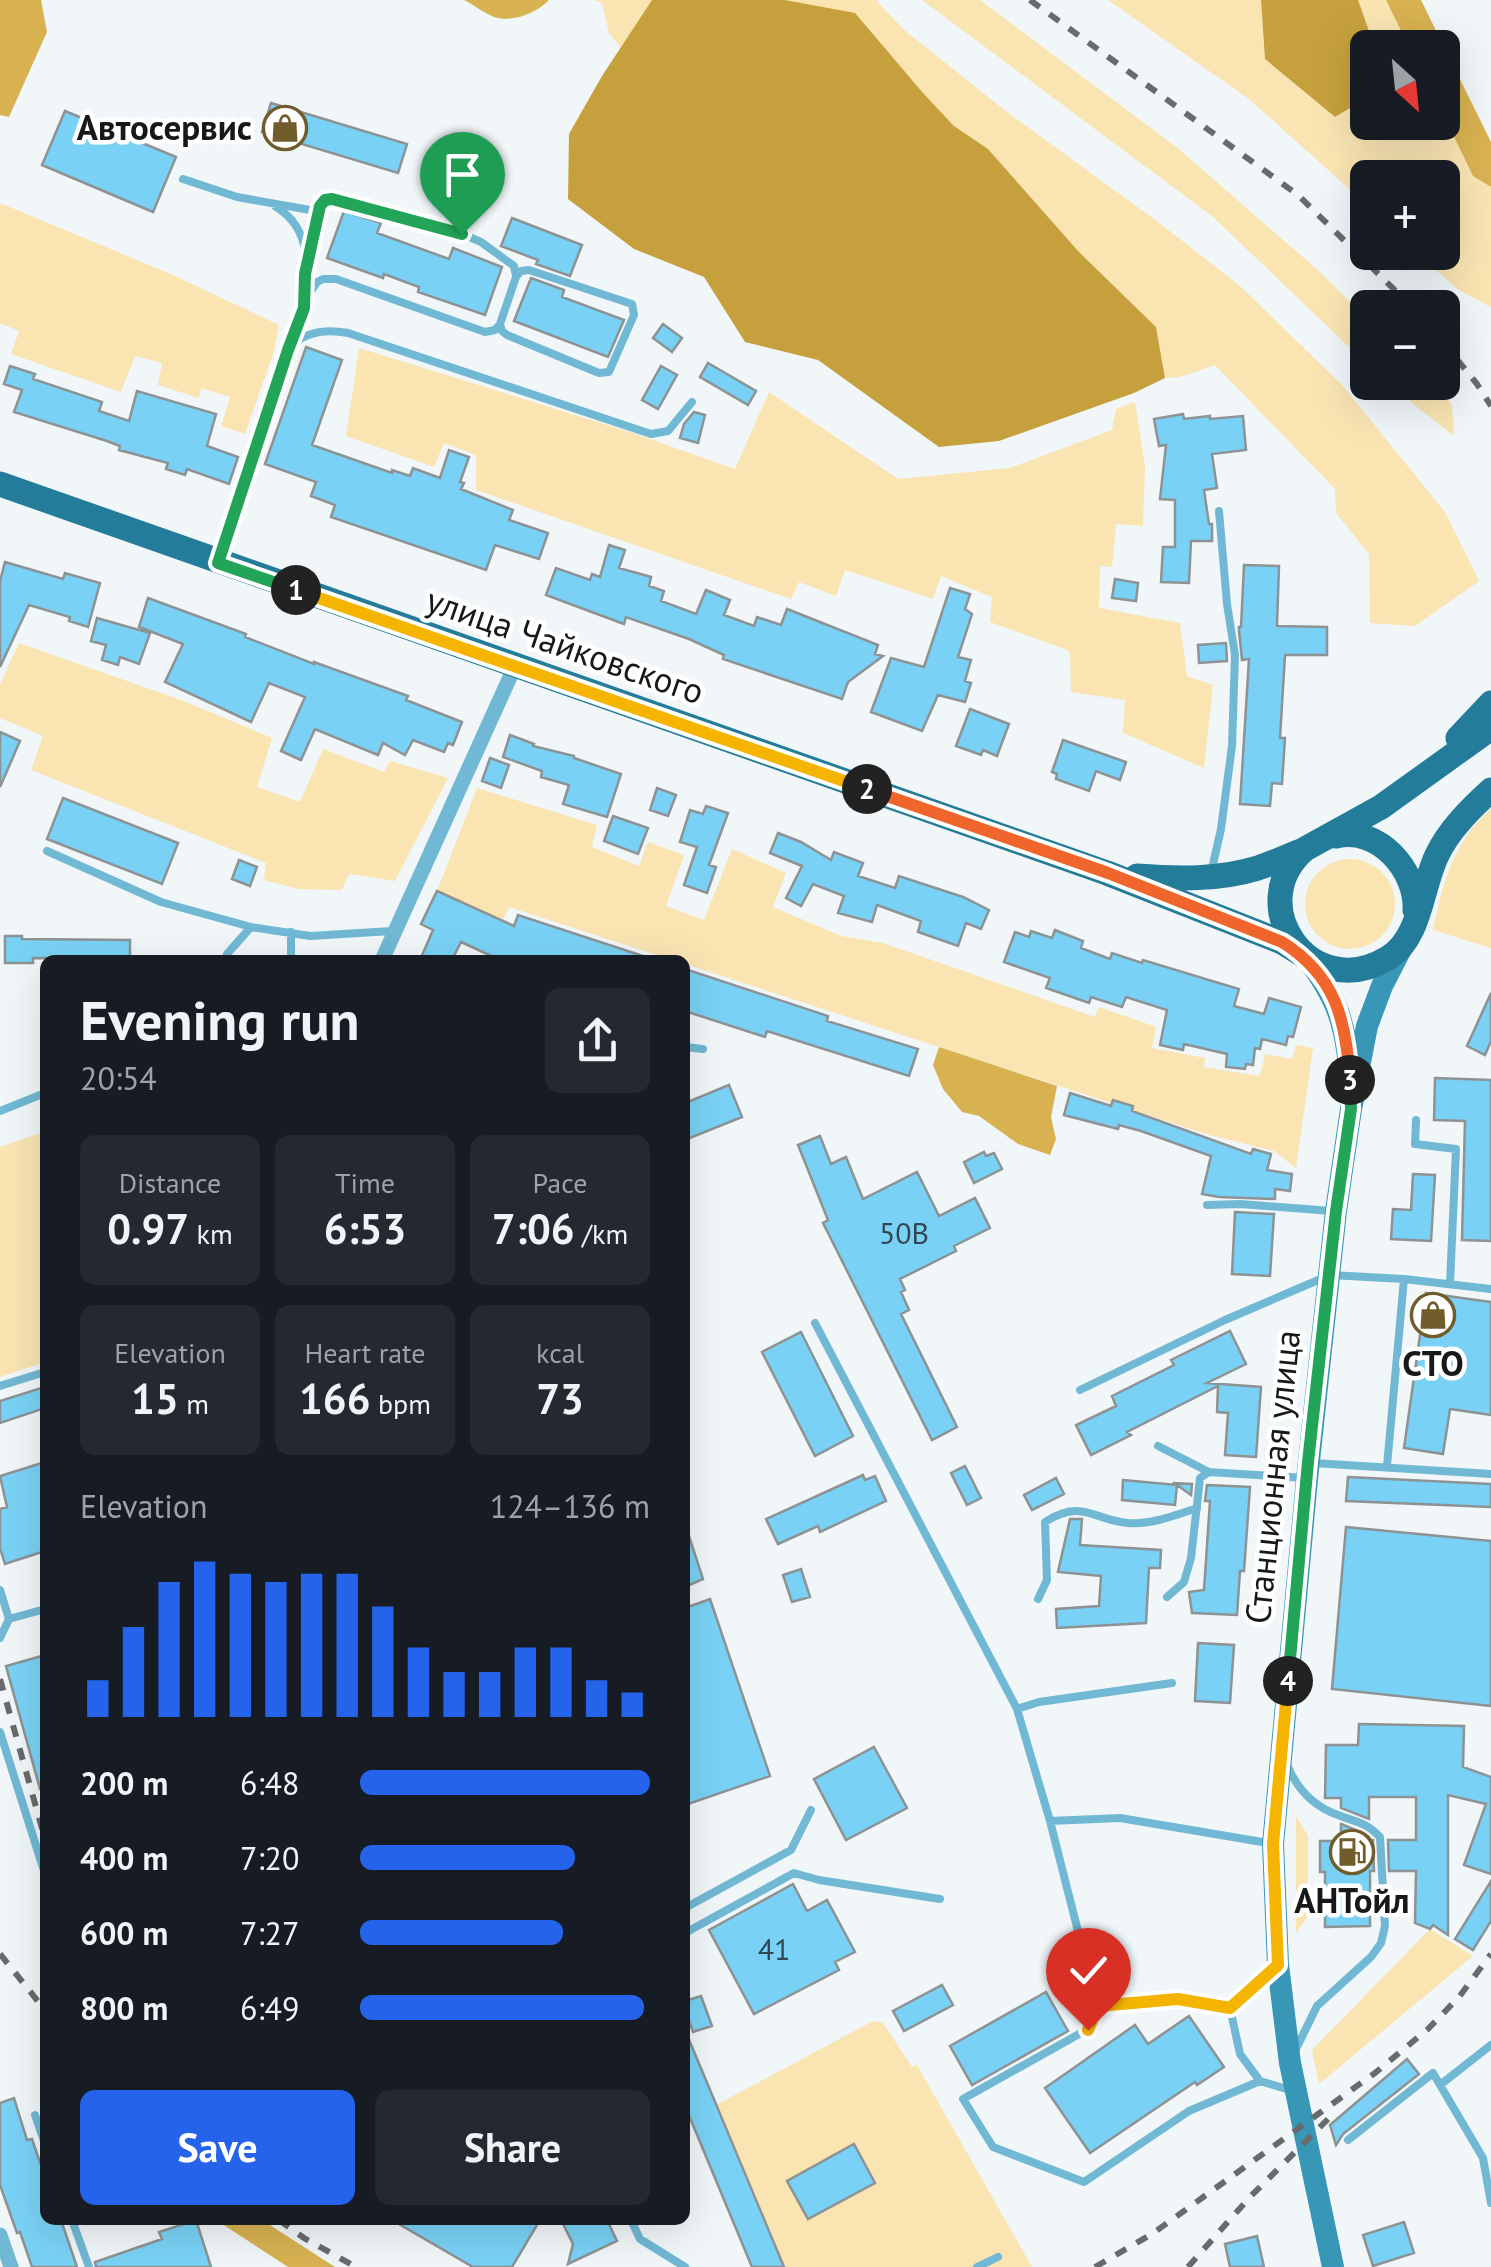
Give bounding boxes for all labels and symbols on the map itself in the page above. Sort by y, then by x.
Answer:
north arrow [1350,30,1460,140]
place label: Автосервис [77,104,252,150]
shop icon: Автосервис [262,105,308,151]
pin [420,132,505,235]
pin: 1 [271,565,321,615]
street label: улица Чайковского [420,576,710,714]
pin: 2 [842,764,892,814]
pin: 3 [1325,1055,1375,1105]
house number: 50В [879,1213,929,1252]
shop icon: СТО [1410,1292,1456,1338]
street label: Станционная улица [1234,1328,1310,1626]
place label: СТО [1402,1340,1464,1386]
pin: 4 [1263,1656,1313,1706]
fuel station icon: АНТойл [1329,1829,1375,1875]
place label: АНТойл [1294,1877,1410,1923]
pin [1046,1928,1131,2031]
house number: 41 [758,1929,790,1968]

